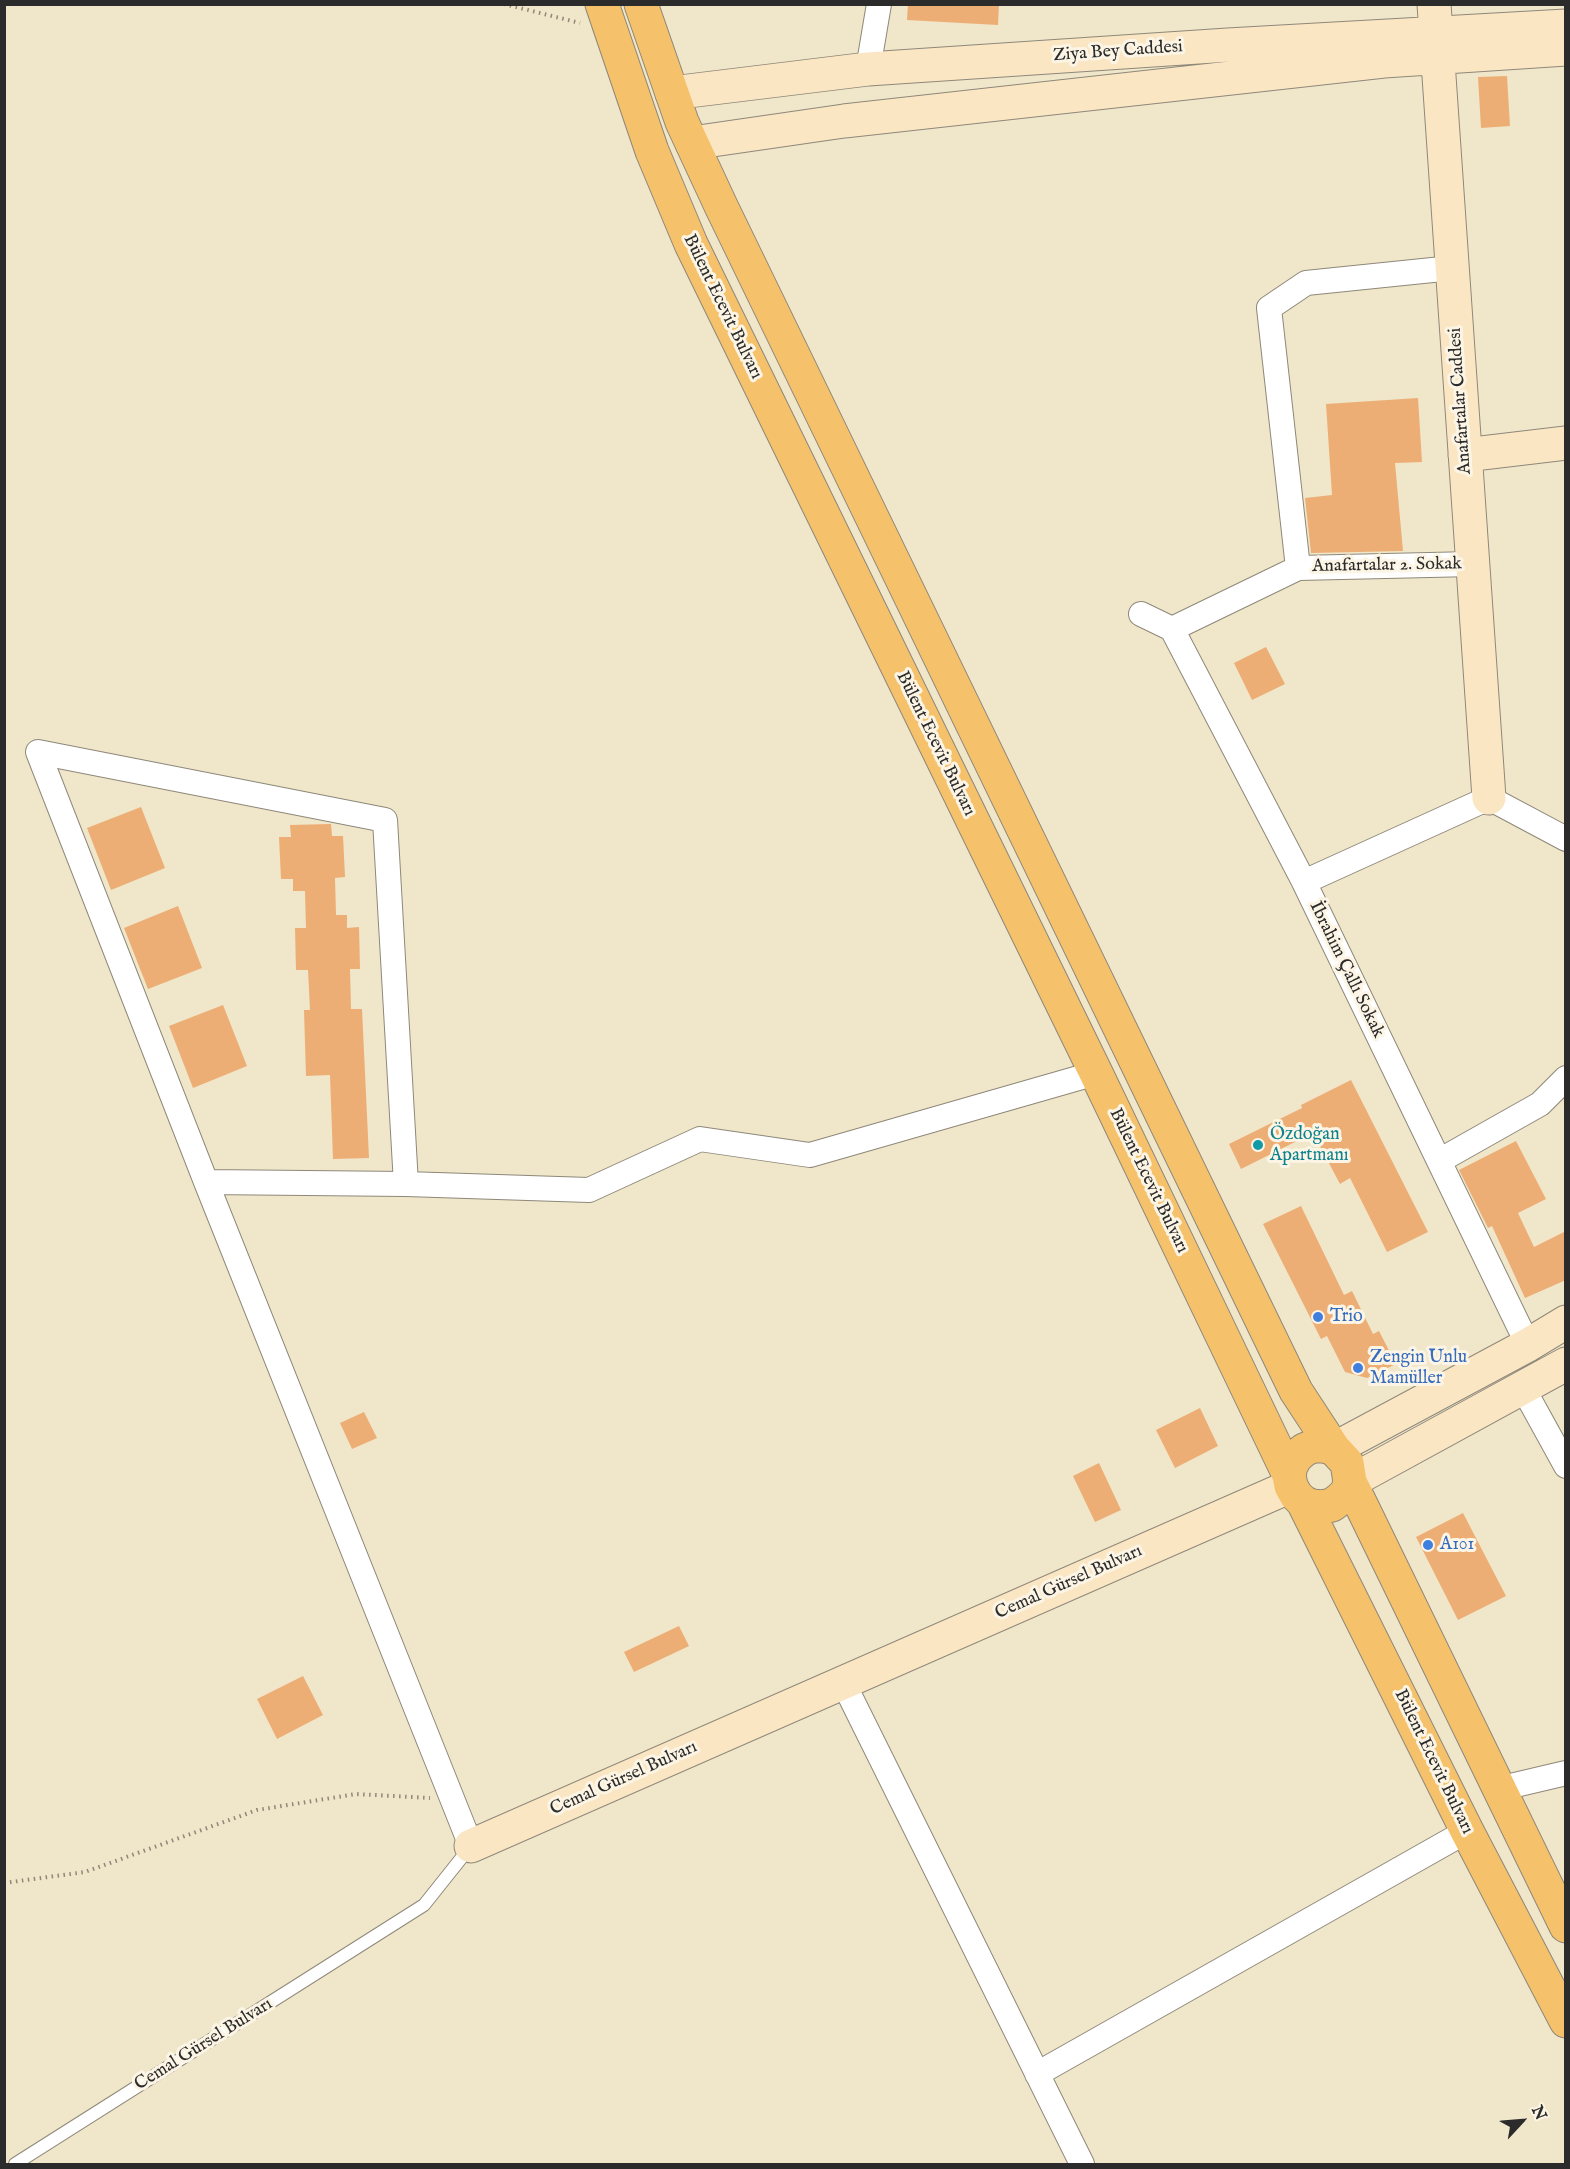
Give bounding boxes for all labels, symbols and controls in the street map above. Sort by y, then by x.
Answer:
street label: Ziya Bey Caddesi [1052,37,1184,67]
street label: Bülent Ecevit Bulvarı [678,231,766,383]
street label: Anafartalar Caddesi [1445,327,1477,475]
street label: Anafartalar 2. Sokak [1312,554,1462,578]
street label: Bülent Ecevit Bulvarı [891,668,979,820]
street label: İbrahim Çallı Sokak [1304,898,1388,1042]
street label: Bülent Ecevit Bulvarı [1104,1105,1192,1257]
place label: Özdoğan Apartmanı [1270,1124,1349,1166]
marker: Özdoğan Apartmanı [1251,1138,1265,1152]
place label: Trio [1330,1306,1363,1328]
marker: Trio [1311,1310,1325,1324]
place label: Zengin Unlu Mamüller [1370,1347,1467,1390]
marker: Zengin Unlu Mamüller [1351,1361,1365,1375]
place label: A101 [1440,1534,1474,1556]
marker: A101 [1421,1538,1435,1552]
street label: Cemal Gürsel Bulvarı [992,1541,1146,1625]
street label: Bülent Ecevit Bulvarı [1389,1686,1477,1838]
street label: Cemal Gürsel Bulvarı [547,1737,701,1821]
street label: Cemal Gürsel Bulvarı [131,1994,277,2096]
north arrow [1492,2091,1552,2151]
text: N [1526,2103,1550,2124]

